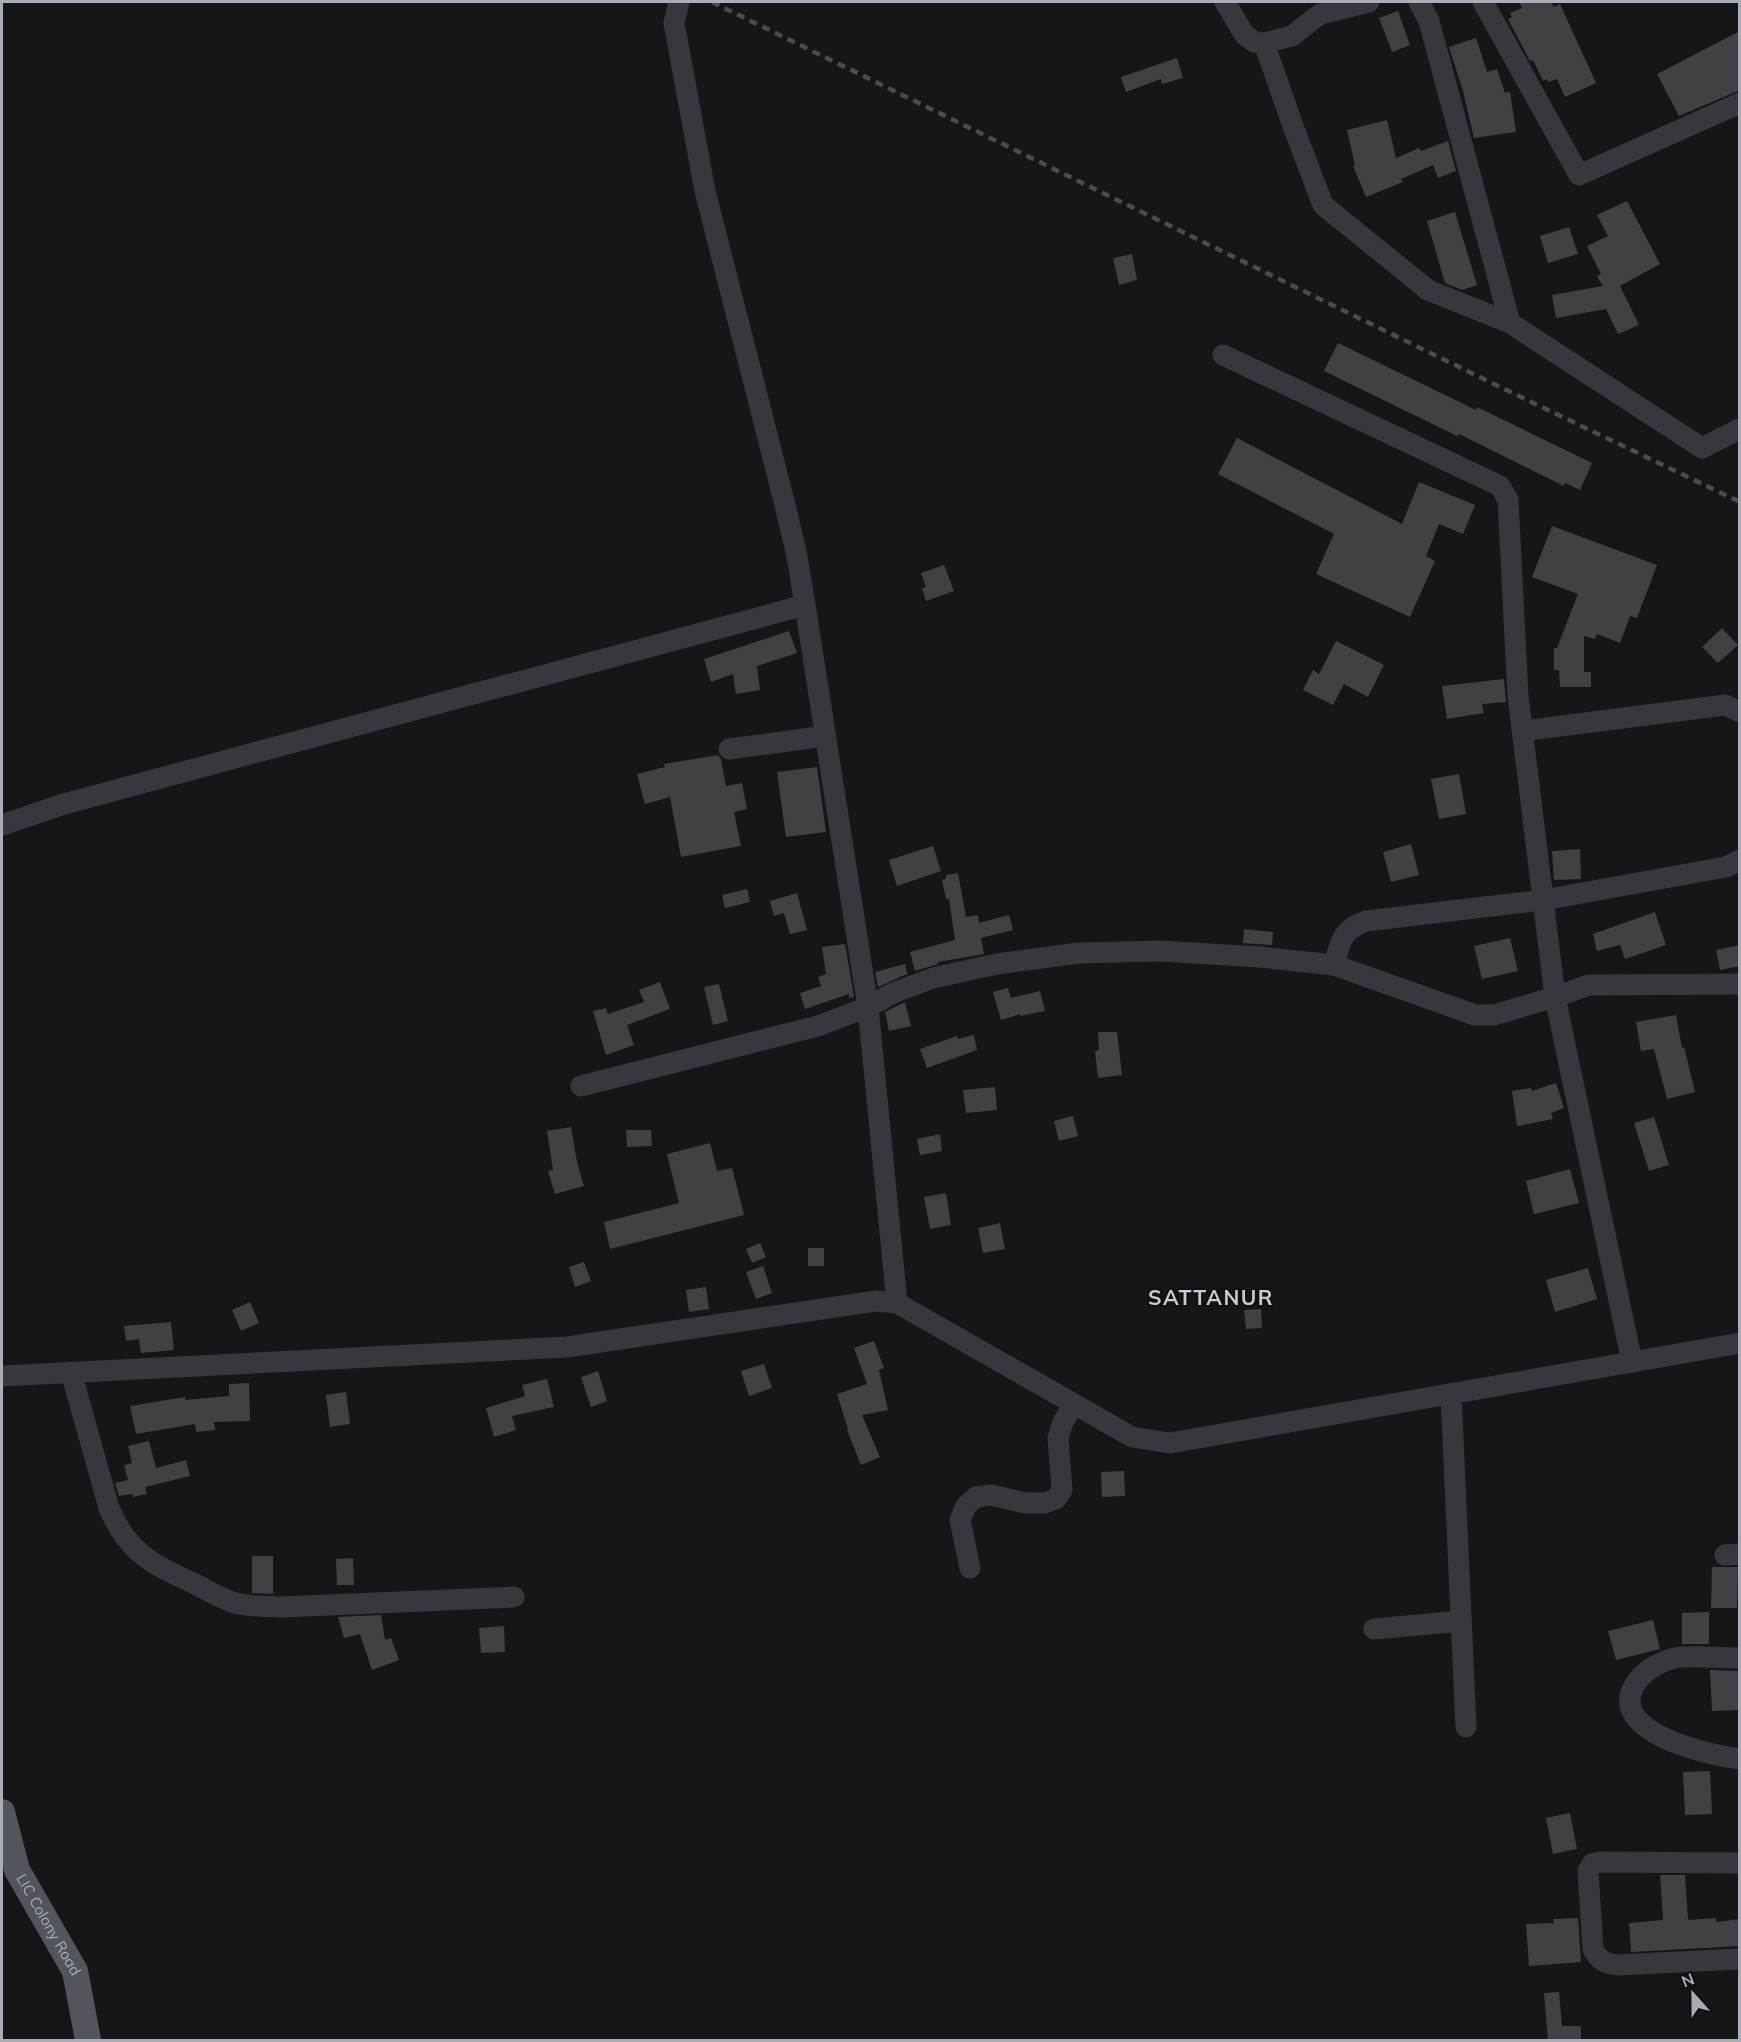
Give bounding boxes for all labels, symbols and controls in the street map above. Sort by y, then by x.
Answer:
district label: SATTANUR [1148,1284,1274,1310]
street label: LIC Colony Road [12,1870,86,1979]
north arrow [1663,1964,1723,2024]
text: N [1678,1968,1697,1991]

